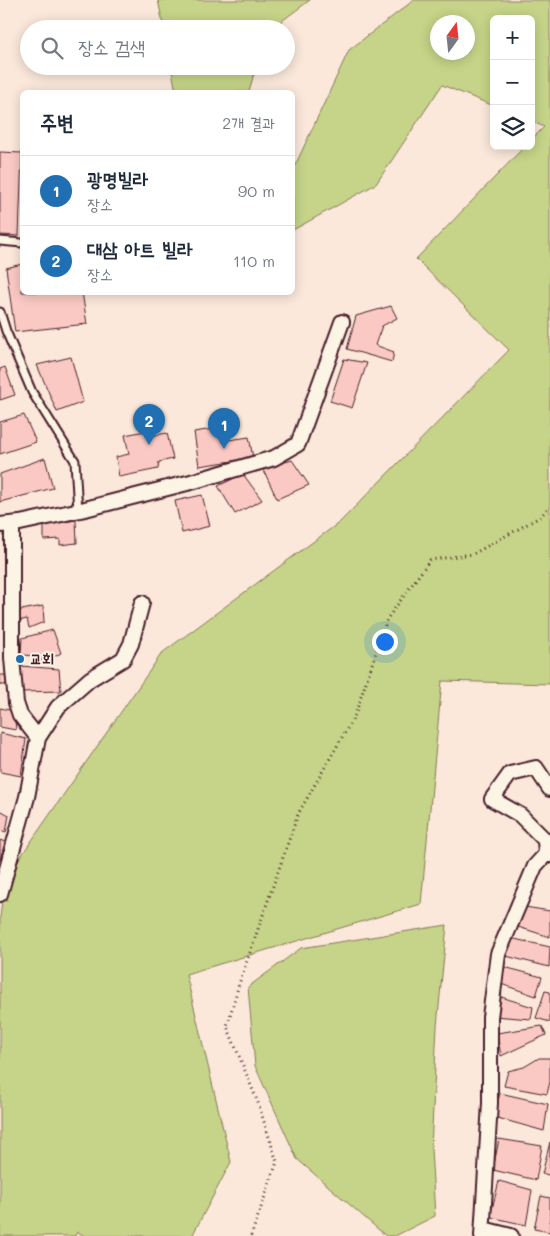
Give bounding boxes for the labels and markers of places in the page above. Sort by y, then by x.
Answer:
pin: 2 [133,404,165,445]
pin: 1 [208,408,240,449]
place label: 교회 [30,648,54,668]
marker: 교회 [14,653,26,665]

